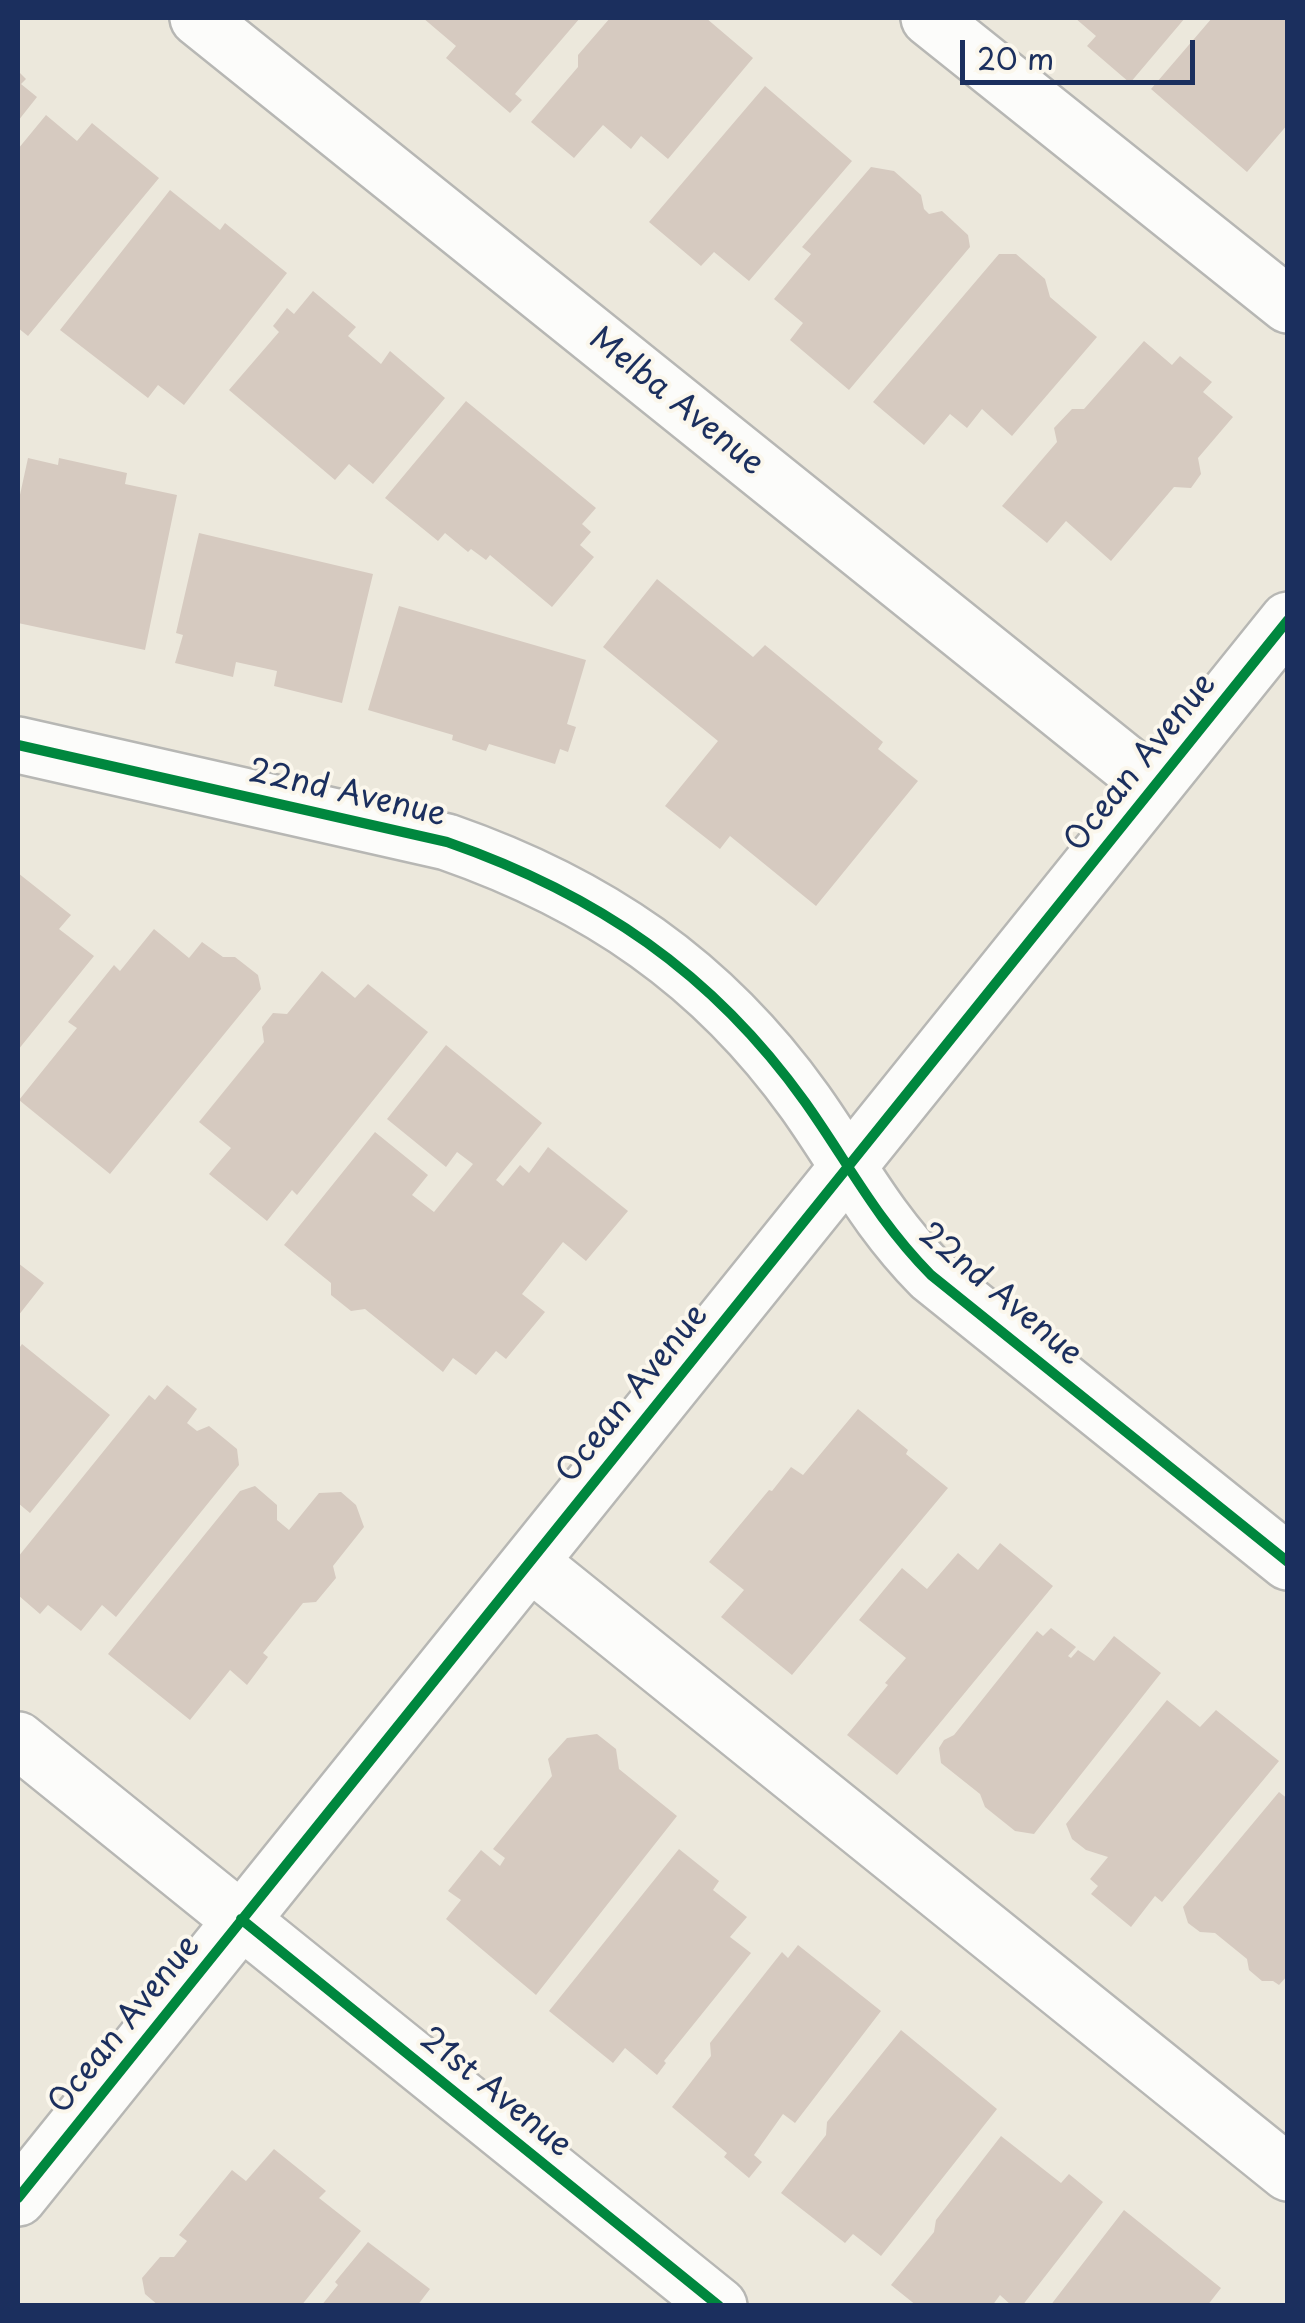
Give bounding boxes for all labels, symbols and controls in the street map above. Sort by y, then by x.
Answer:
scale bar [965,20,1200,82]
text: 20 m [977,35,1054,80]
street label: Melba Avenue [581,320,771,484]
street label: Ocean Avenue [1057,666,1225,860]
street label: 22nd Avenue [245,753,449,835]
street label: 22nd Avenue [911,1216,1089,1374]
street label: Ocean Avenue [549,1297,717,1491]
street label: Ocean Avenue [41,1928,209,2122]
street label: 21st Avenue [411,2020,579,2166]

